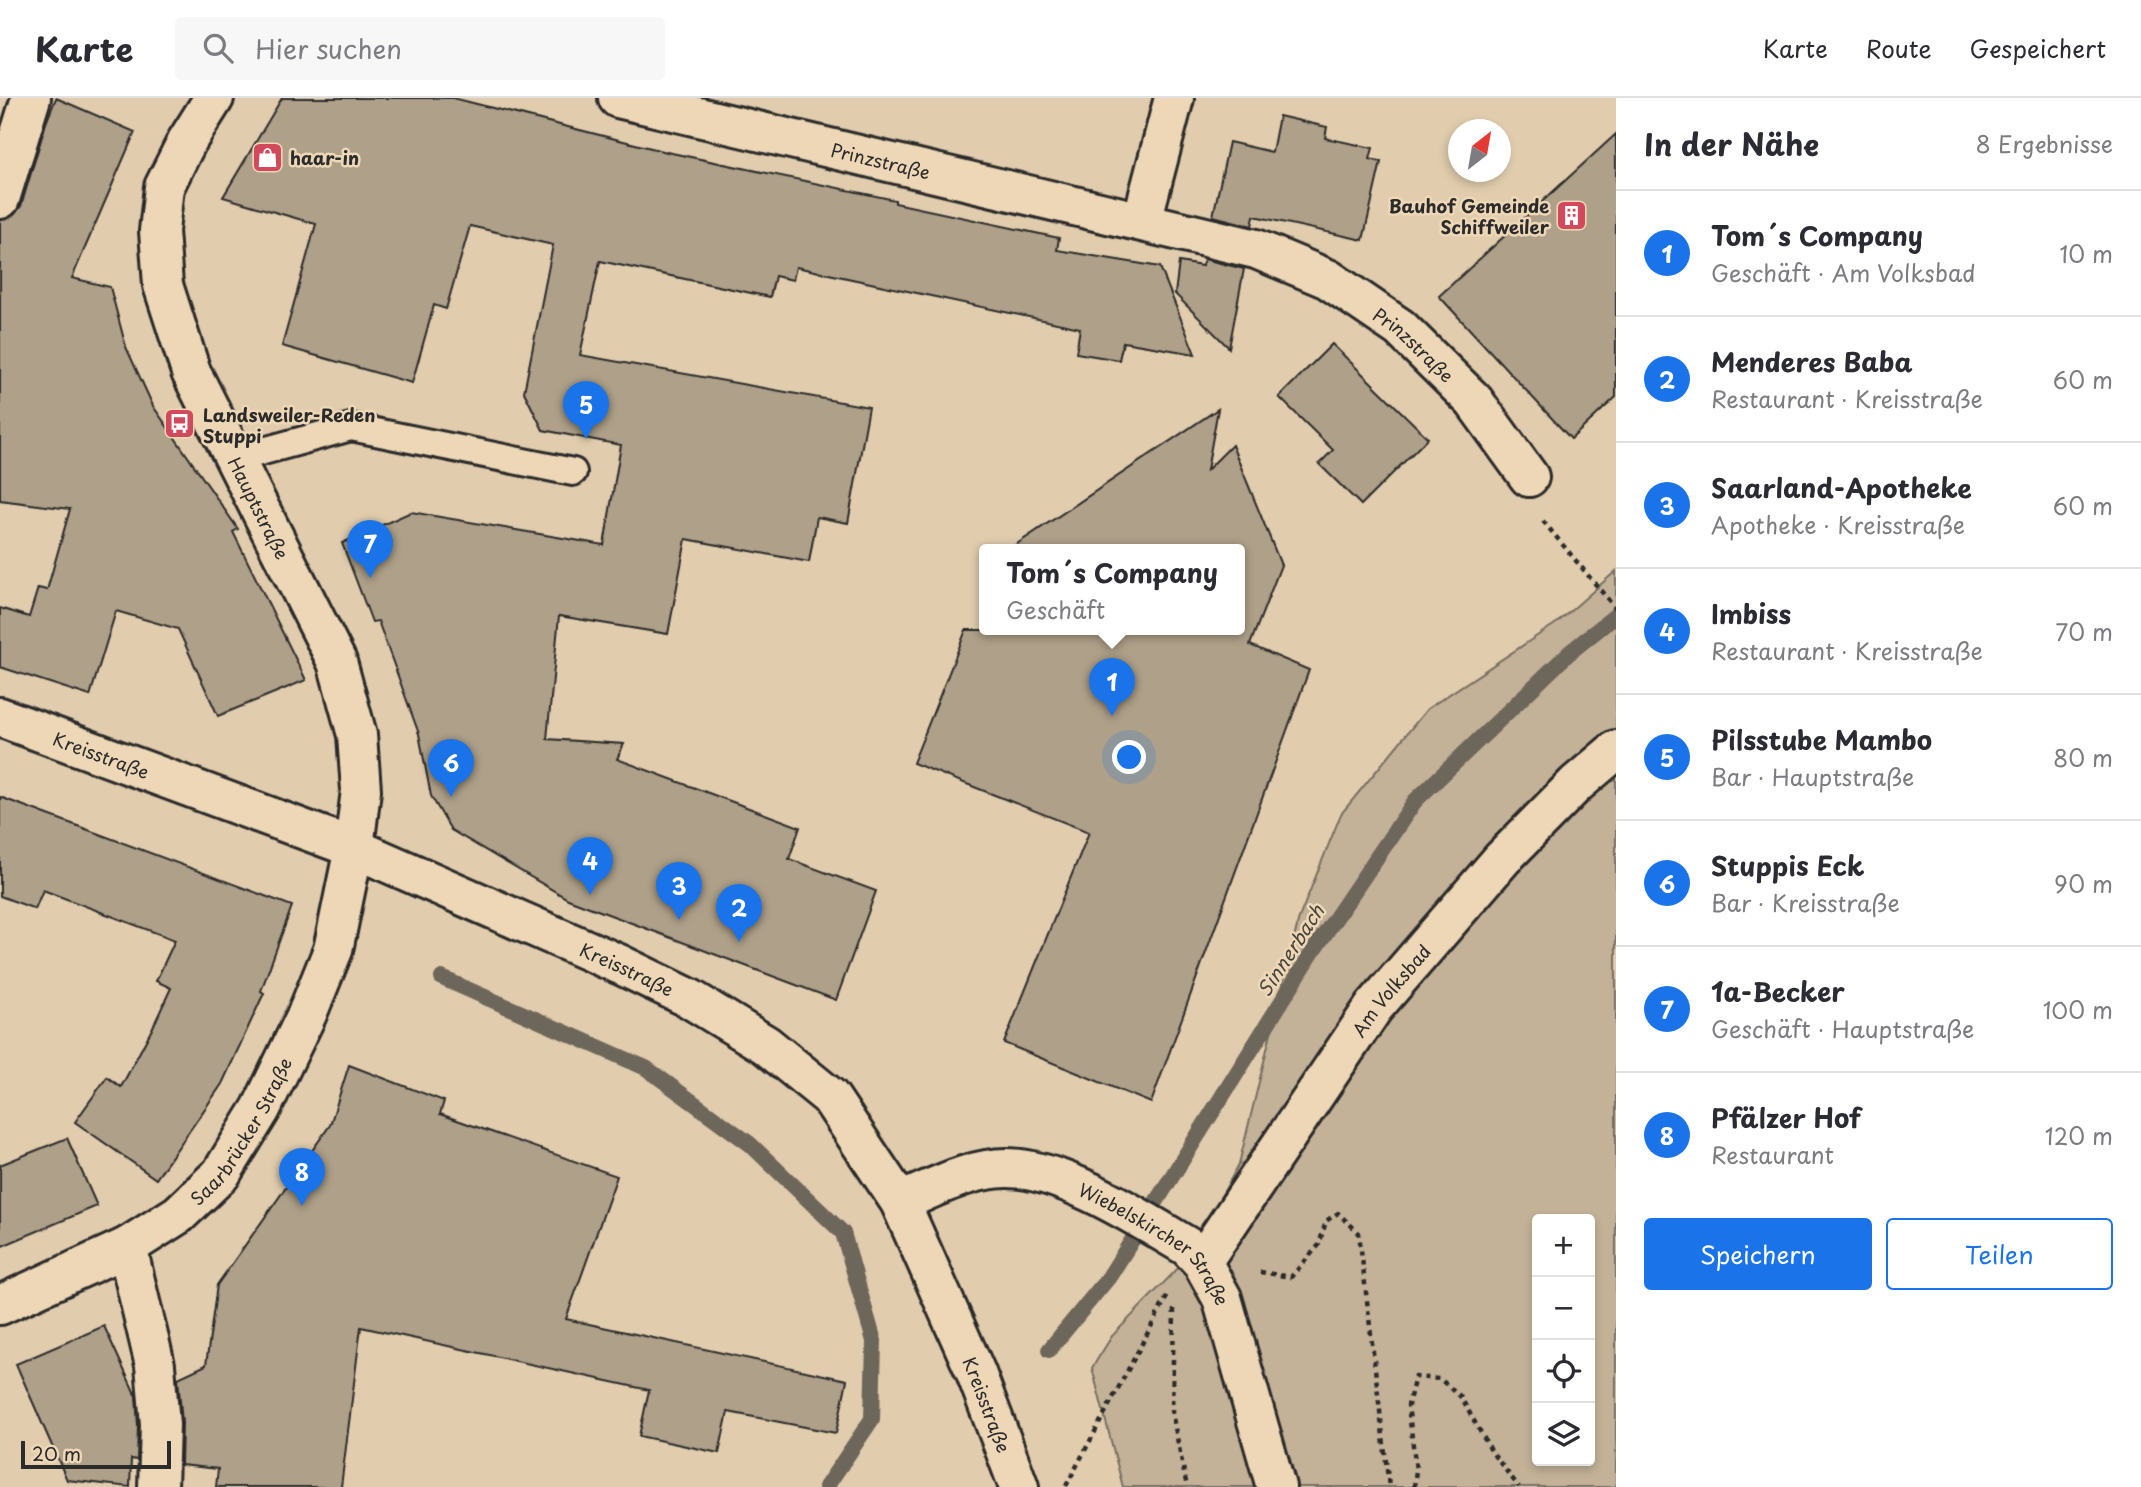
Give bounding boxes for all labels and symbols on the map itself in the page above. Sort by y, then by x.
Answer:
north arrow [1448,119,1511,182]
street label: Prinzstraße [829,135,933,185]
shop icon: haar-in [250,140,284,174]
place label: haar-in [290,144,359,171]
place label: Bauhof Gemeinde Schiffweiler [1389,192,1550,240]
building icon: Bauhof Gemeinde Schiffweiler [1555,198,1589,232]
street label: Prinzstraße [1368,300,1461,388]
pin: 5 [563,381,609,439]
place label: Landsweiler-Reden Stuppi [203,401,375,449]
bus stop icon: Landsweiler-Reden Stuppi [163,407,197,441]
street label: Hauptstraße [222,452,296,564]
pin: 7 [347,520,393,578]
pin: 1 [1089,658,1135,716]
street label: Kreisstraße [49,724,153,785]
pin: 6 [428,739,474,797]
your location [1112,740,1146,774]
pin: 4 [567,837,613,895]
pin: 3 [656,862,702,920]
pin: 2 [716,884,762,942]
water label: Sinnerbach [1250,898,1331,1001]
street label: Kreisstraße [576,935,679,1002]
street label: Am Volksbad [1344,938,1436,1042]
street label: Saarbrücker Straße [183,1052,298,1211]
pin: 8 [279,1148,325,1206]
street label: Wiebelskircher Straße [1074,1175,1237,1308]
street label: Kreisstraße [957,1352,1018,1456]
scale bar [21,1438,172,1470]

